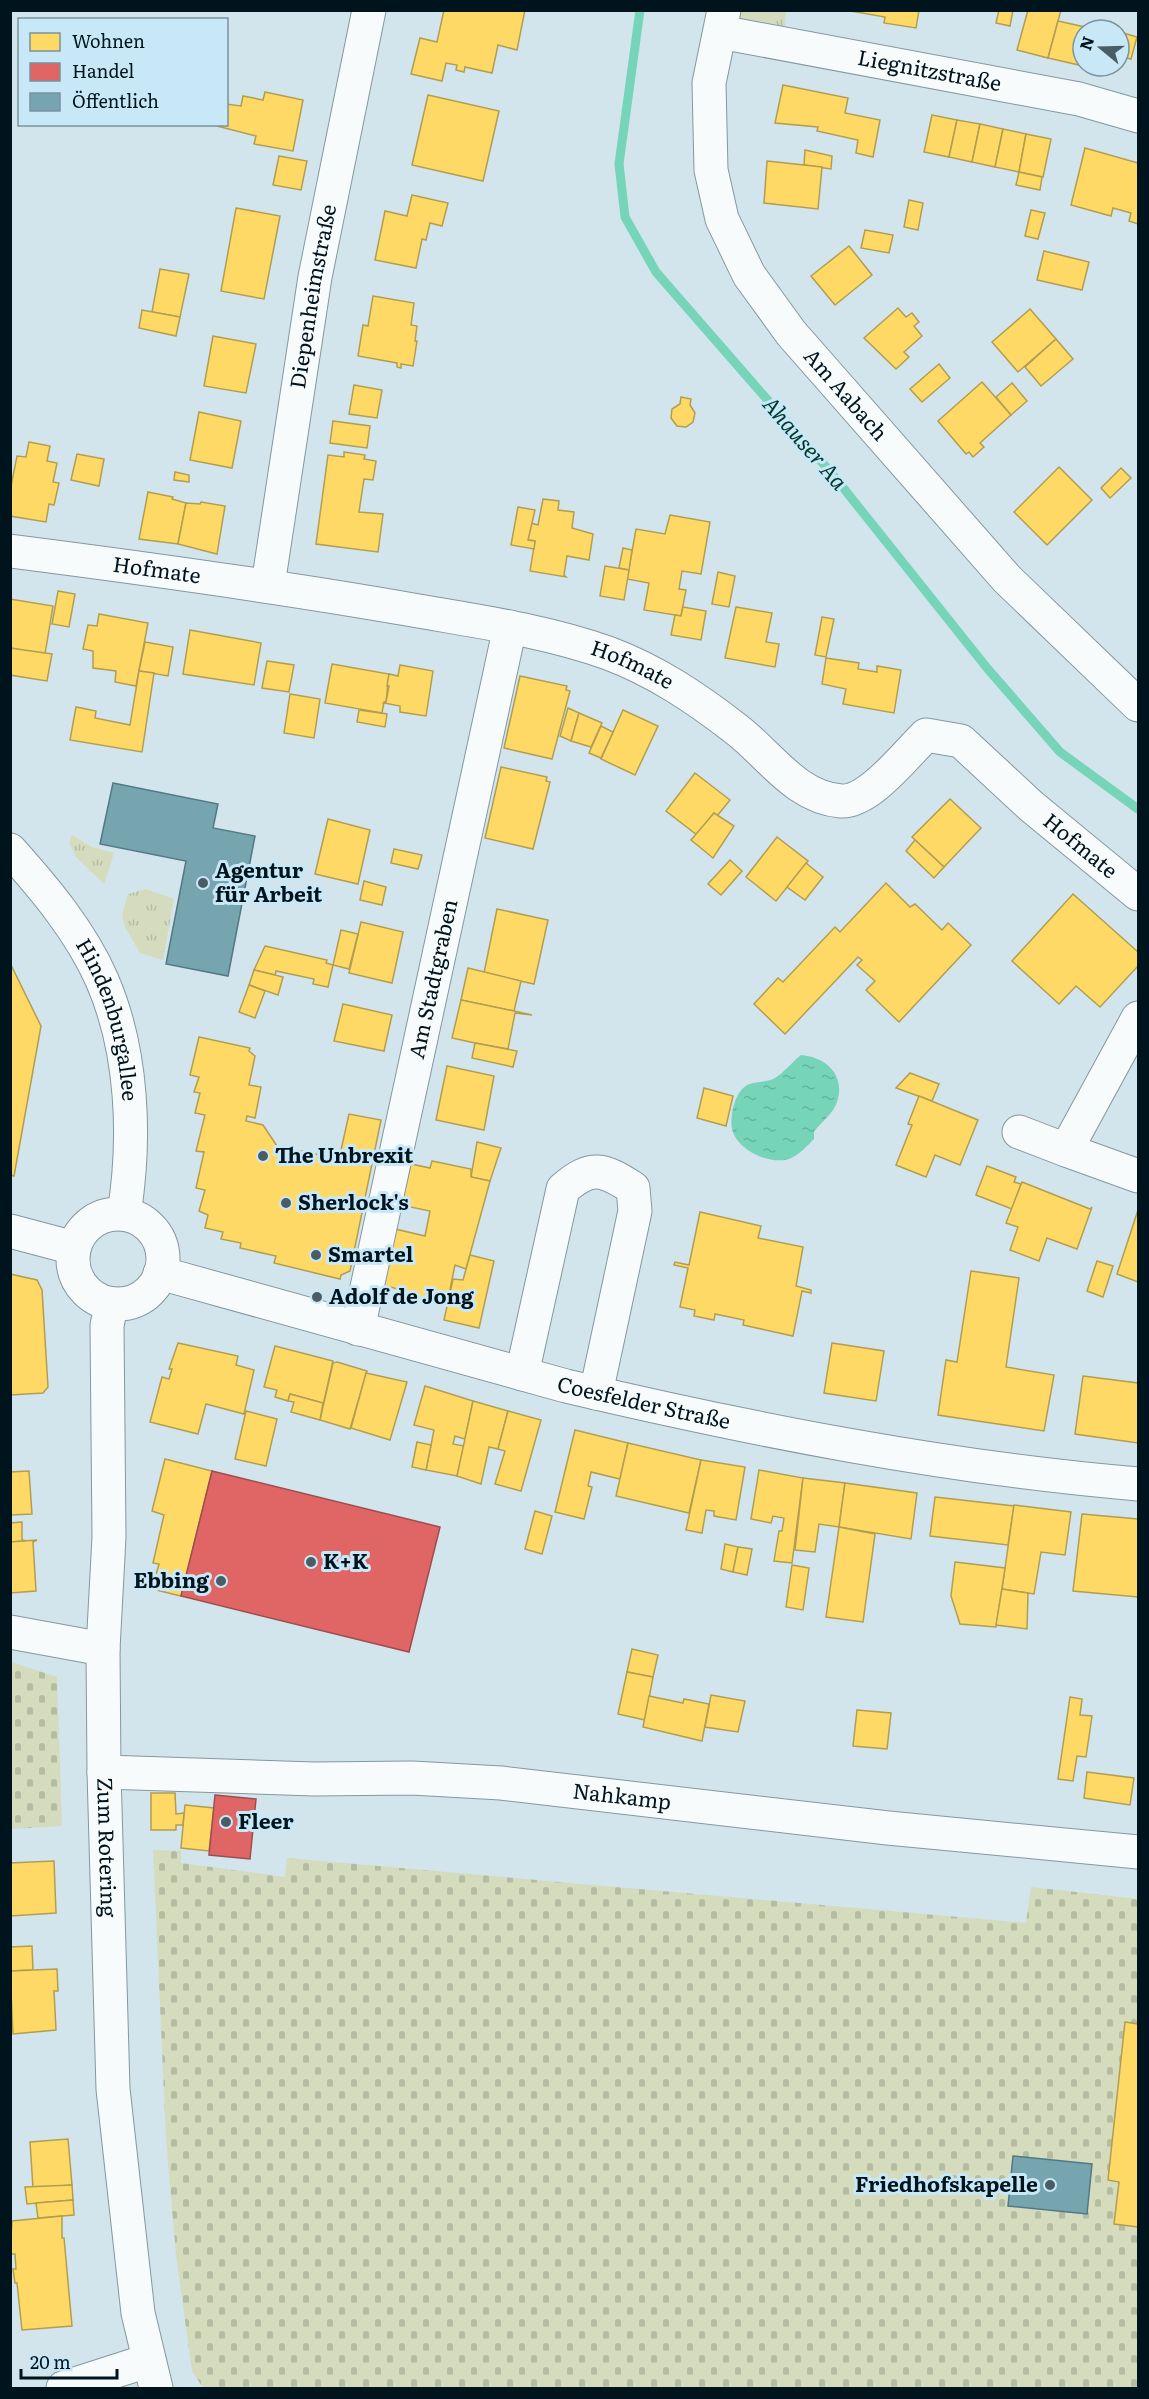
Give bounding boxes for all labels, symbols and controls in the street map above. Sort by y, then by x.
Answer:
legend [18,18,228,126]
north arrow [1071,18,1131,78]
text: Wohnen [72,27,145,54]
text: N [1072,33,1099,53]
street label: Liegnitzstraße [855,40,1004,97]
text: Handel [72,57,134,84]
text: Öffentlich [72,87,159,114]
street label: Diepenheimstraße [280,201,342,391]
street label: Am Aabach [798,340,897,446]
water label: Ahauser Aa [756,388,857,497]
street label: Hofmate [111,547,203,589]
street label: Hofmate [587,630,681,695]
street label: Hofmate [1038,804,1126,884]
place label: Agentur für Arbeit [215,853,323,908]
marker: Agentur für Arbeit [196,876,210,890]
street label: Am Stadtgraben [399,896,464,1061]
street label: Hindenburgallee [70,931,148,1102]
place label: The Unbrexit [275,1138,414,1169]
marker: The Unbrexit [256,1149,270,1163]
place label: Sherlock's [298,1185,409,1216]
marker: Sherlock's [279,1196,293,1210]
place label: Smartel [328,1237,414,1268]
marker: Smartel [309,1248,323,1262]
place label: Adolf de Jong [329,1279,474,1310]
marker: Adolf de Jong [310,1290,324,1304]
street label: Coesfelder Straße [554,1366,734,1435]
place label: K+K [323,1544,369,1575]
marker: K+K [304,1555,318,1569]
place label: Ebbing [133,1563,209,1594]
marker: Ebbing [214,1574,228,1588]
street label: Nahkamp [571,1773,673,1816]
street label: Zum Rotering [91,1777,126,1918]
place label: Fleer [238,1804,294,1835]
marker: Fleer [219,1815,233,1829]
place label: Friedhofskapelle [855,2167,1038,2198]
marker: Friedhofskapelle [1043,2178,1057,2192]
scale bar [21,2342,117,2380]
text: 20 m [30,2348,71,2375]

